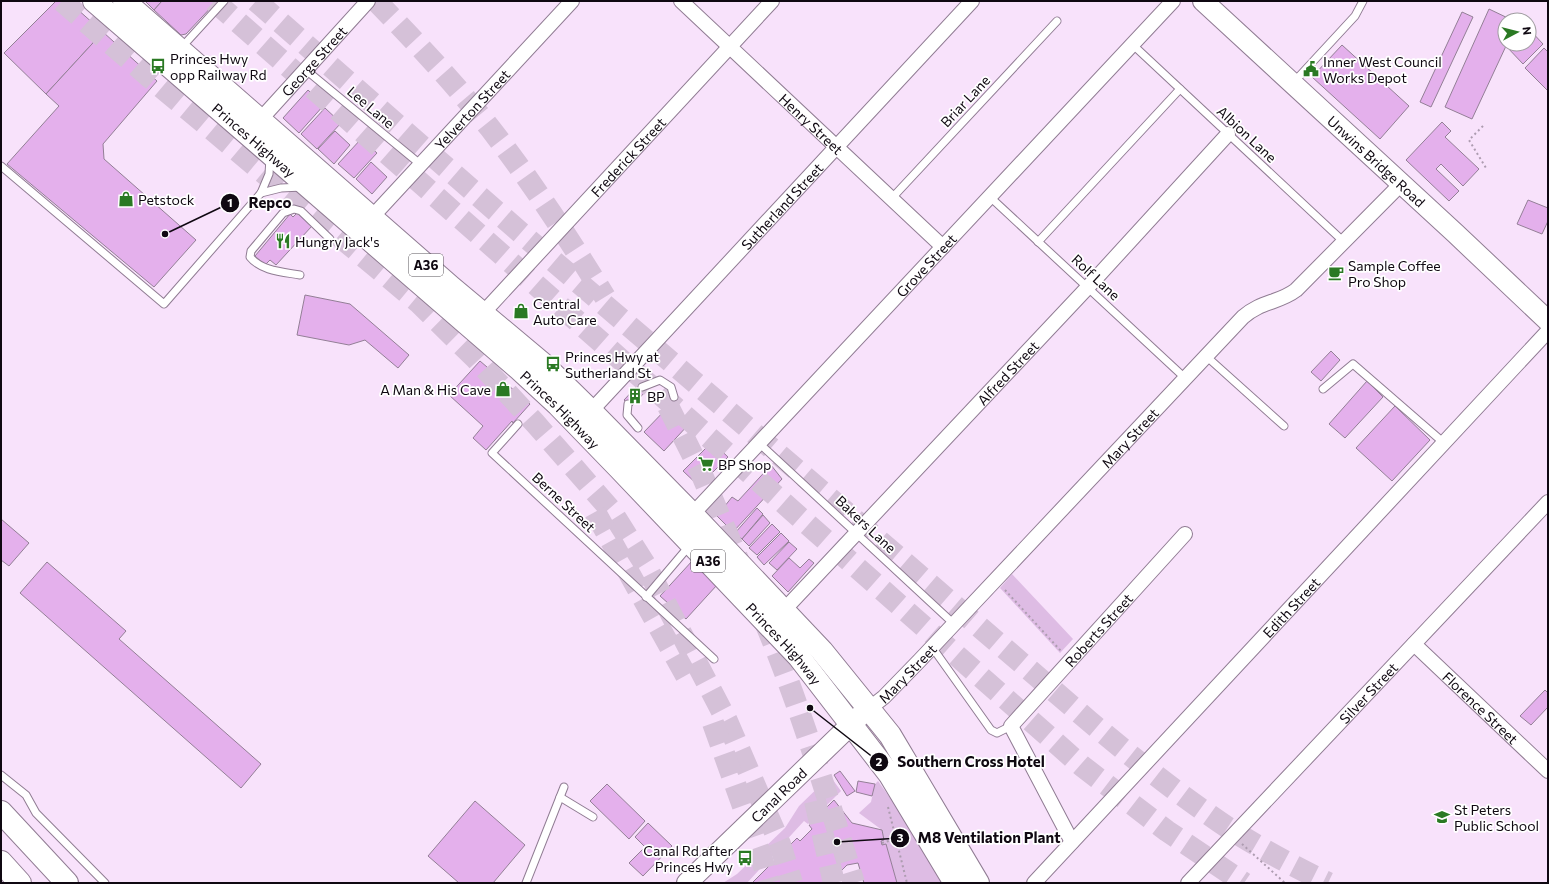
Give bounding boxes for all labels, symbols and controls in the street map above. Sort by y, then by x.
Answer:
north arrow [1497,12,1537,52]
street label: George Street [278,22,350,99]
text: N [1520,26,1534,36]
place label: Princes Hwy opp Railway Rd [170,50,267,83]
place label: Inner West Council Works Depot [1323,53,1442,86]
bus stop icon: Princes Hwy opp Railway Rd [149,57,167,75]
public building icon: Inner West Council Works Depot [1302,60,1320,78]
street label: Yelverton Street [431,65,513,153]
street label: Briar Lane [937,72,993,130]
street label: Lee Lane [344,82,398,132]
street label: Henry Street [776,90,847,158]
street label: Princes Highway [209,99,299,180]
street label: Albion Lane [1214,102,1280,166]
street label: Unwins Bridge Road [1324,112,1429,210]
street label: Frederick Street [587,113,669,200]
street label: Sutherland Street [737,159,826,253]
callout: Repco [220,189,299,216]
shop icon: Petstock [117,190,135,208]
place label: Petstock [138,191,195,208]
text: Repco [249,193,291,211]
text: 1 [227,195,233,209]
street label: Grove Street [892,230,960,300]
restaurant icon: Hungry Jack's [274,232,292,250]
place label: Hungry Jack's [295,233,380,250]
street label: Rolf Lane [1068,250,1124,304]
road number: A36 [409,254,443,276]
place label: Sample Coffee Pro Shop [1348,257,1441,290]
cafe icon: Sample Coffee Pro Shop [1327,264,1345,282]
place label: Central Auto Care [533,295,597,328]
shop icon: Central Auto Care [512,302,530,320]
street label: Alfred Street [973,337,1042,408]
place label: Princes Hwy at Sutherland St [565,348,659,381]
bus stop icon: Princes Hwy at Sutherland St [544,355,562,373]
street label: Princes Highway [517,367,604,452]
shop icon: A Man & His Cave [494,380,512,398]
place label: A Man & His Cave [380,381,491,398]
building icon: BP [626,387,644,405]
place label: BP [647,388,665,405]
street label: Mary Street [1097,404,1162,471]
supermarket icon: BP Shop [697,455,715,473]
place label: BP Shop [718,456,771,473]
street label: Berne Street [529,469,599,536]
street label: Bakers Lane [832,492,900,556]
road number: A36 [691,550,725,572]
street label: Edith Street [1259,573,1323,641]
street label: Roberts Street [1061,589,1136,670]
street label: Princes Highway [743,599,825,688]
street label: Mary Street [875,640,940,706]
street label: Silver Street [1335,658,1401,727]
street label: Florence Street [1440,668,1522,747]
callout: Southern Cross Hotel [869,748,1053,775]
text: Southern Cross Hotel [897,752,1045,770]
text: 2 [876,754,883,768]
street label: Canal Road [747,764,810,826]
place label: St Peters Public School [1454,801,1539,834]
school or university icon: St Peters Public School [1433,808,1451,826]
callout: M8 Ventilation Plant [890,824,1069,851]
text: M8 Ventilation Plant [917,828,1061,846]
text: 3 [897,830,904,844]
place label: Canal Rd after Princes Hwy [643,842,733,875]
bus stop icon: Canal Rd after Princes Hwy [736,849,754,867]

